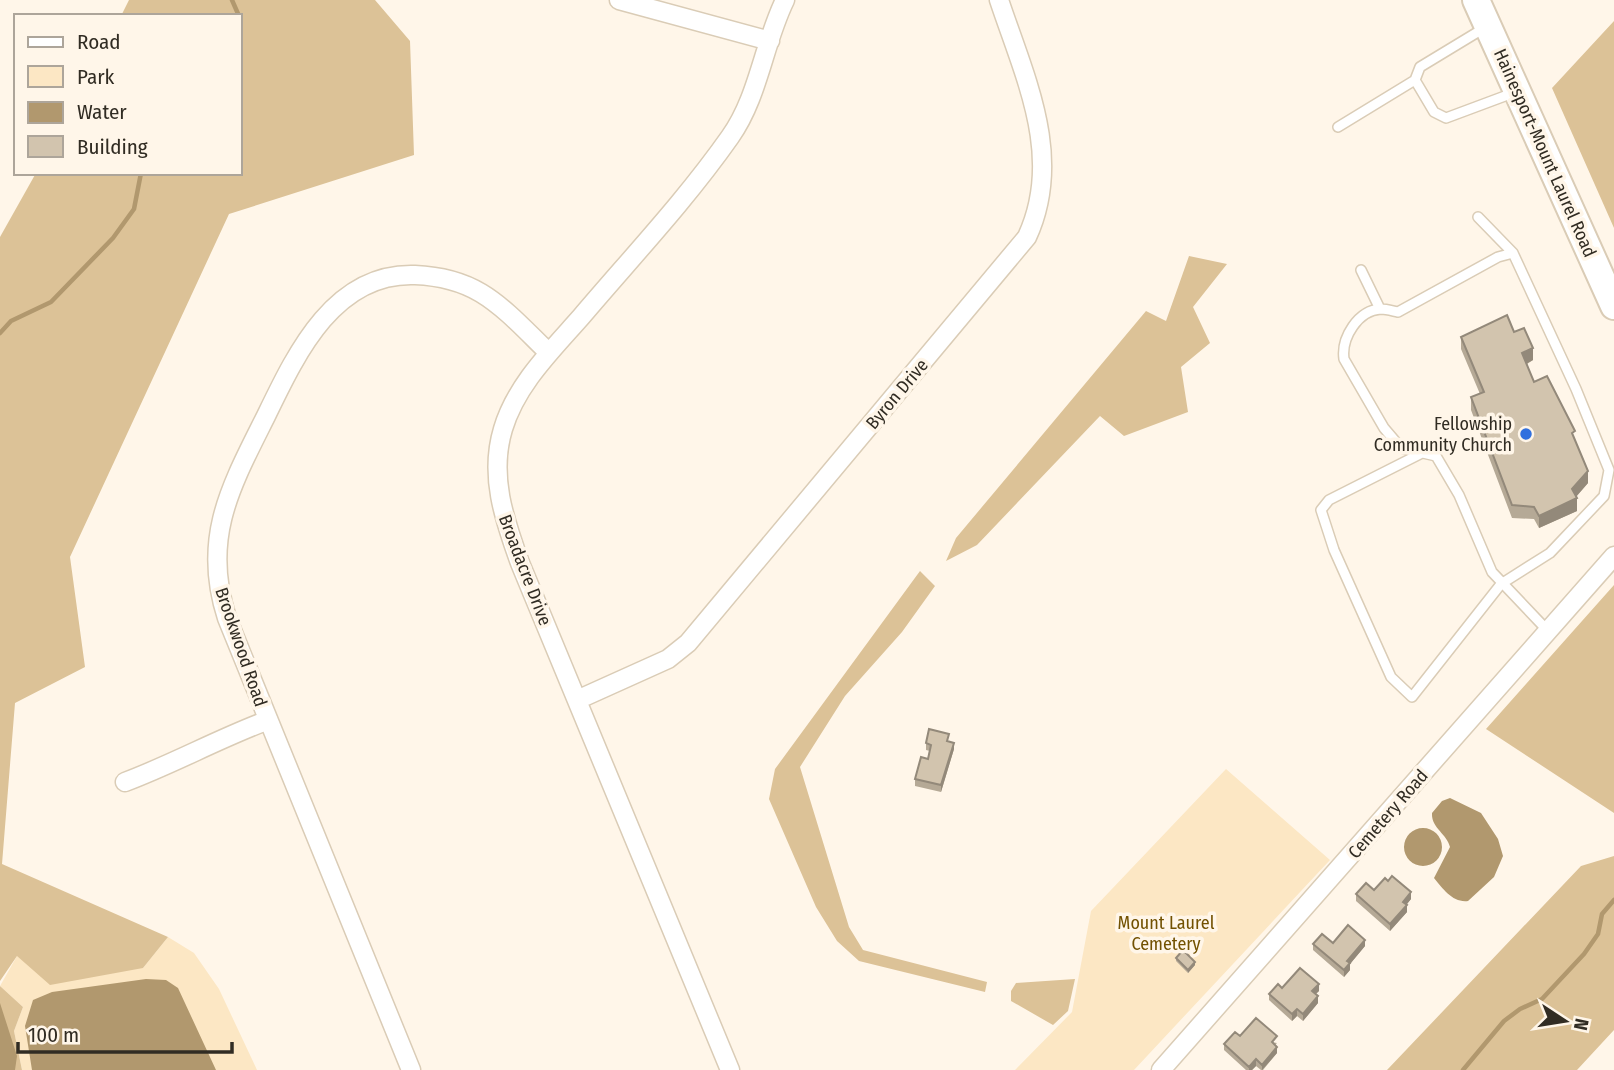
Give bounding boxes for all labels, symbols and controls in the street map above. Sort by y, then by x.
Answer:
legend [14,14,242,175]
text: Road [77,29,121,55]
street label: Hainesport-Mount Laurel Road [1489,45,1601,261]
text: Park [77,64,115,90]
text: Water [77,99,127,125]
text: Building [77,134,148,160]
street label: Byron Drive [861,354,933,434]
place label: Fellowship Community Church [1374,413,1512,456]
marker: Fellowship Community Church [1518,426,1534,442]
street label: Broadacre Drive [494,511,556,629]
street label: Brookwood Road [210,584,272,710]
street label: Cemetery Road [1343,765,1433,863]
park label: Mount Laurel Cemetery [1118,912,1215,955]
north arrow [1530,986,1600,1056]
scale bar [18,1010,231,1054]
text: N [1569,1016,1594,1032]
text: 100 m [28,1022,79,1048]

